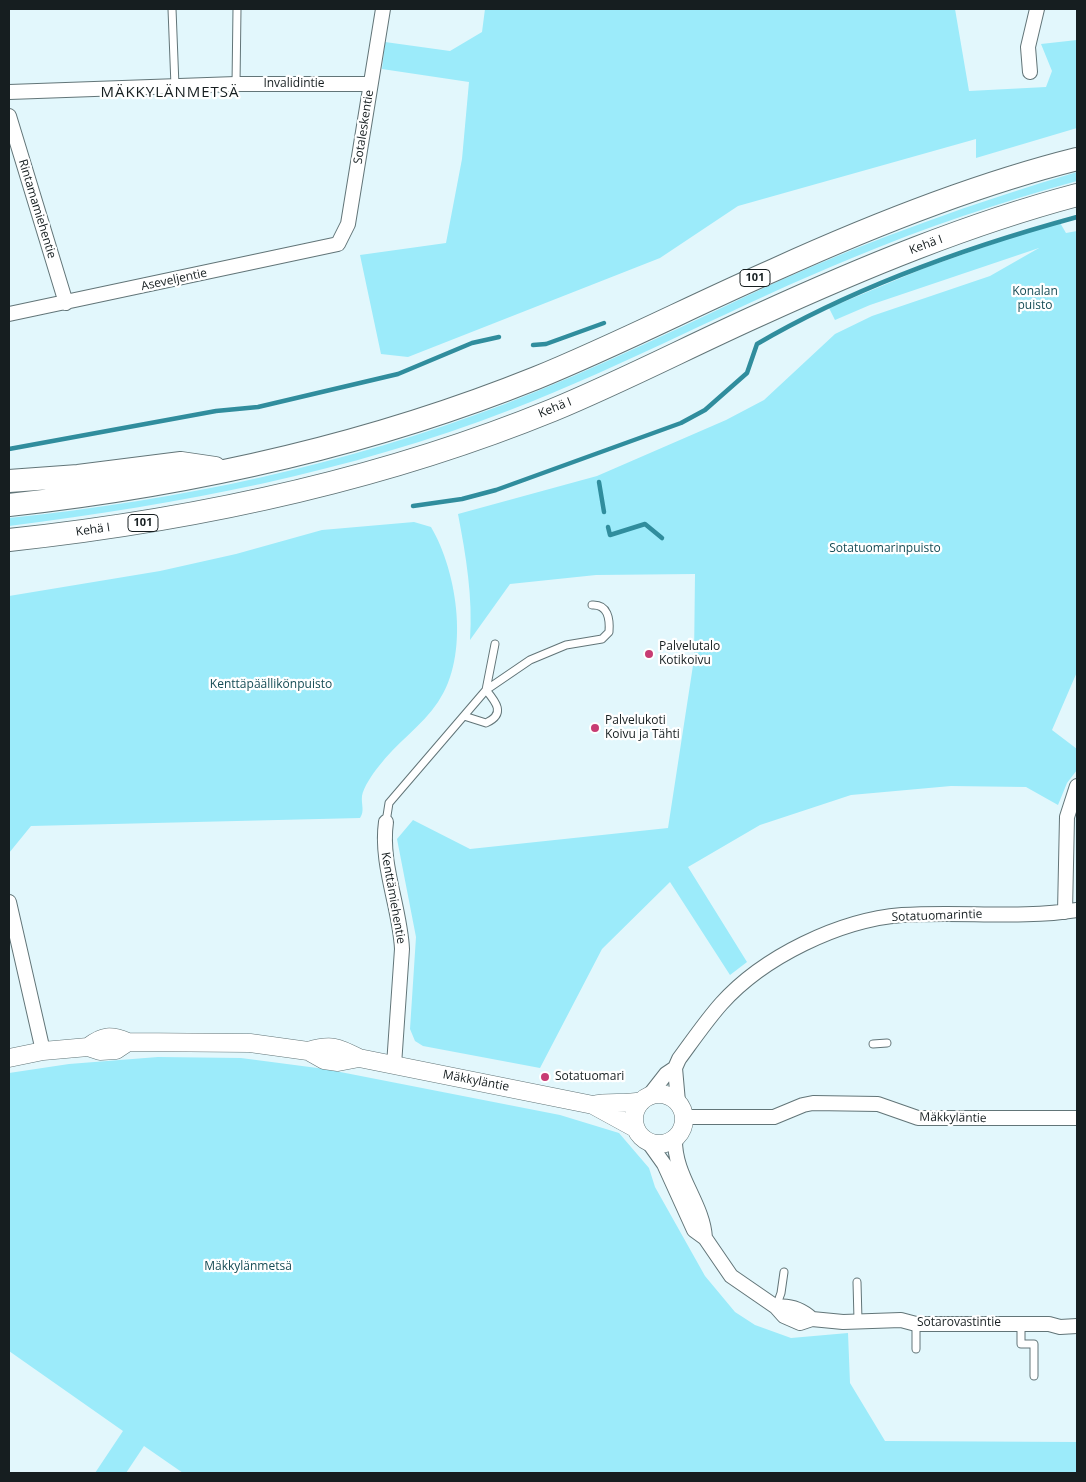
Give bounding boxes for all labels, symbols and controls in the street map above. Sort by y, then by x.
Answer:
street label: Invalidintie [263,77,325,91]
district label: MÄKKYLÄNMETSÄ [99,84,241,102]
street label: Sotaleskentie [351,89,377,165]
street label: Rintamamiehentie [15,158,59,260]
street label: Kehä I [907,232,945,258]
street label: Aseveljentie [140,266,208,294]
road number: 101 [740,270,770,286]
park label: Konalan puisto [1012,285,1058,313]
street label: Kehä I [536,395,574,421]
road number: 101 [128,514,158,532]
street label: Kehä I [75,520,111,540]
park label: Sotatuomarinpuisto [829,542,941,556]
place label: Palvelutalo Kotikoivu [659,640,720,668]
marker: Palvelutalo Kotikoivu [643,648,655,660]
park label: Kenttäpäällikönpuisto [210,678,332,692]
place label: Palvelukoti Koivu ja Tähti [605,714,680,742]
marker: Palvelukoti Koivu ja Tähti [589,722,601,734]
street label: Kenttämiehentie [378,851,408,945]
street label: Sotatuomarintie [891,907,983,925]
street label: Mäkkyläntie [442,1068,510,1094]
place label: Sotatuomari [555,1070,624,1084]
marker: Sotatuomari [539,1071,551,1083]
street label: Mäkkyläntie [919,1110,987,1126]
park label: Mäkkylänmetsä [204,1260,292,1274]
street label: Sotarovastintie [917,1316,1001,1330]

